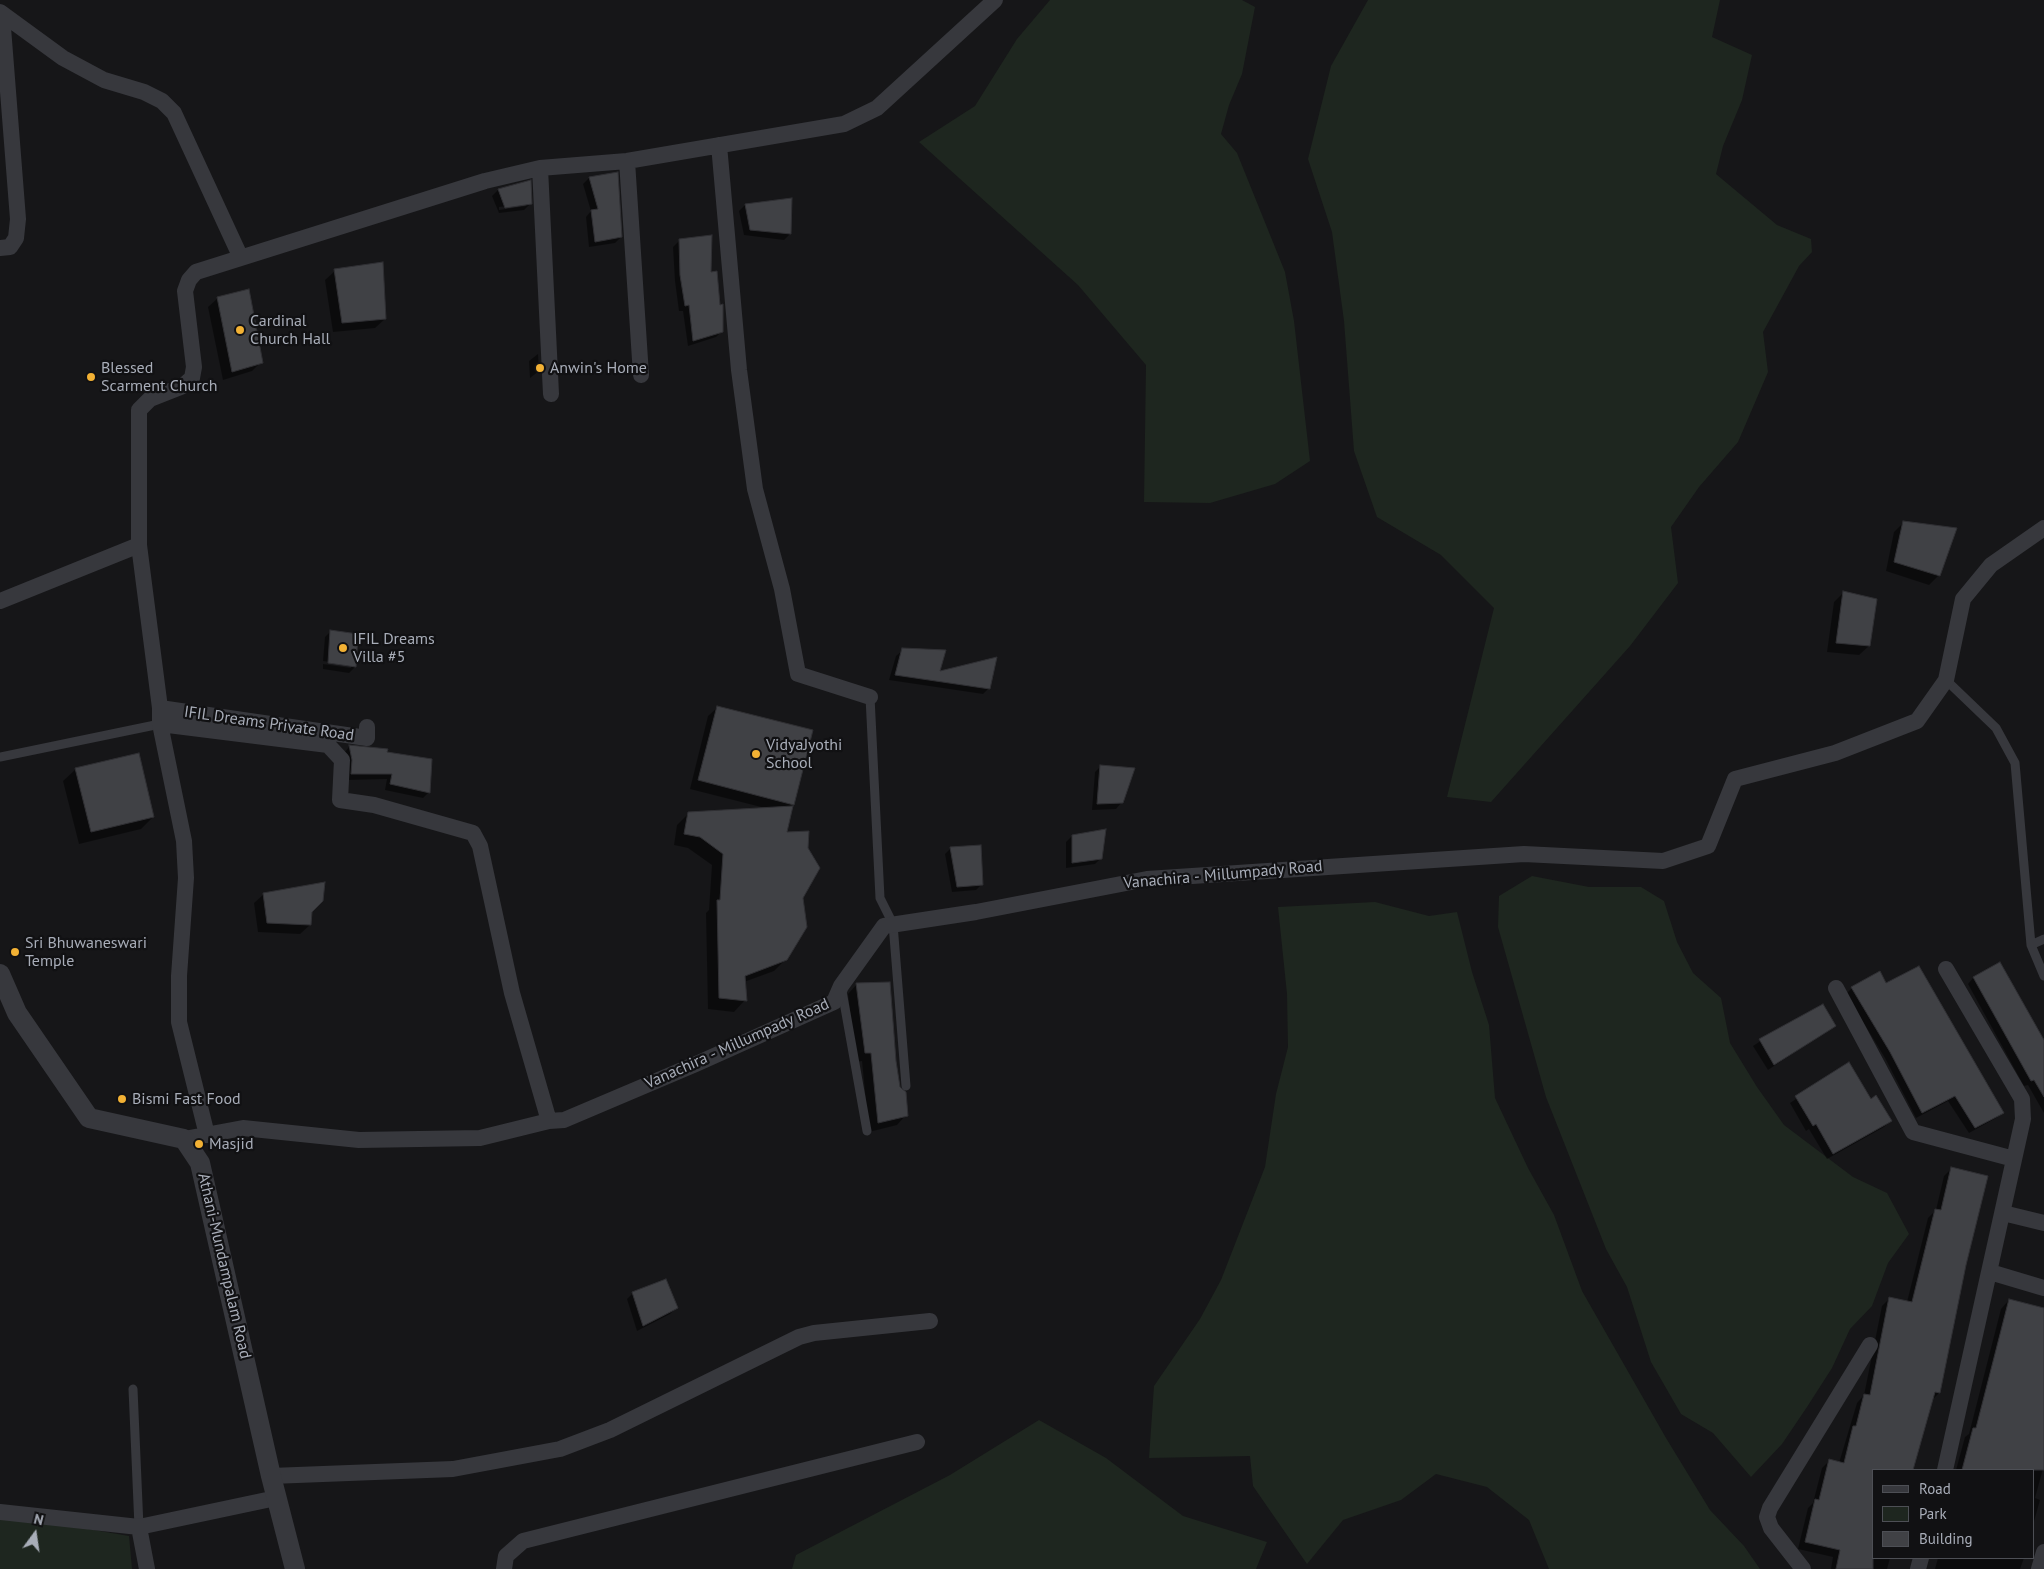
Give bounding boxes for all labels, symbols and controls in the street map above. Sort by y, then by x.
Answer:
place label: Cardinal Church Hall [250,311,330,349]
marker: Cardinal Church Hall [234,324,246,336]
place label: Blessed Scarment Church [101,358,218,396]
place label: Anwin's Home [550,358,647,378]
marker: Anwin's Home [534,362,546,374]
marker: Blessed Scarment Church [85,371,97,383]
place label: IFIL Dreams Villa #5 [353,629,435,667]
marker: IFIL Dreams Villa #5 [337,642,349,654]
street label: IFIL Dreams Private Road [183,703,355,745]
place label: VidyaJyothi School [766,735,842,773]
marker: VidyaJyothi School [750,748,762,760]
street label: Vanachira - Millumpady Road [1123,857,1323,893]
place label: Sri Bhuwaneswari Temple [25,933,147,971]
marker: Sri Bhuwaneswari Temple [9,946,21,958]
street label: Vanachira - Millumpady Road [642,995,832,1093]
place label: Bismi Fast Food [132,1089,241,1109]
marker: Bismi Fast Food [116,1093,128,1105]
place label: Masjid [209,1134,253,1154]
marker: Masjid [193,1138,205,1150]
street label: Athani-Mundampalam Road [193,1171,255,1361]
legend [1872,1469,2034,1559]
text: Road [1919,1479,1951,1498]
text: Park [1919,1504,1947,1523]
north arrow [10,1509,60,1559]
text: N [32,1510,45,1529]
text: Building [1919,1529,1973,1548]

